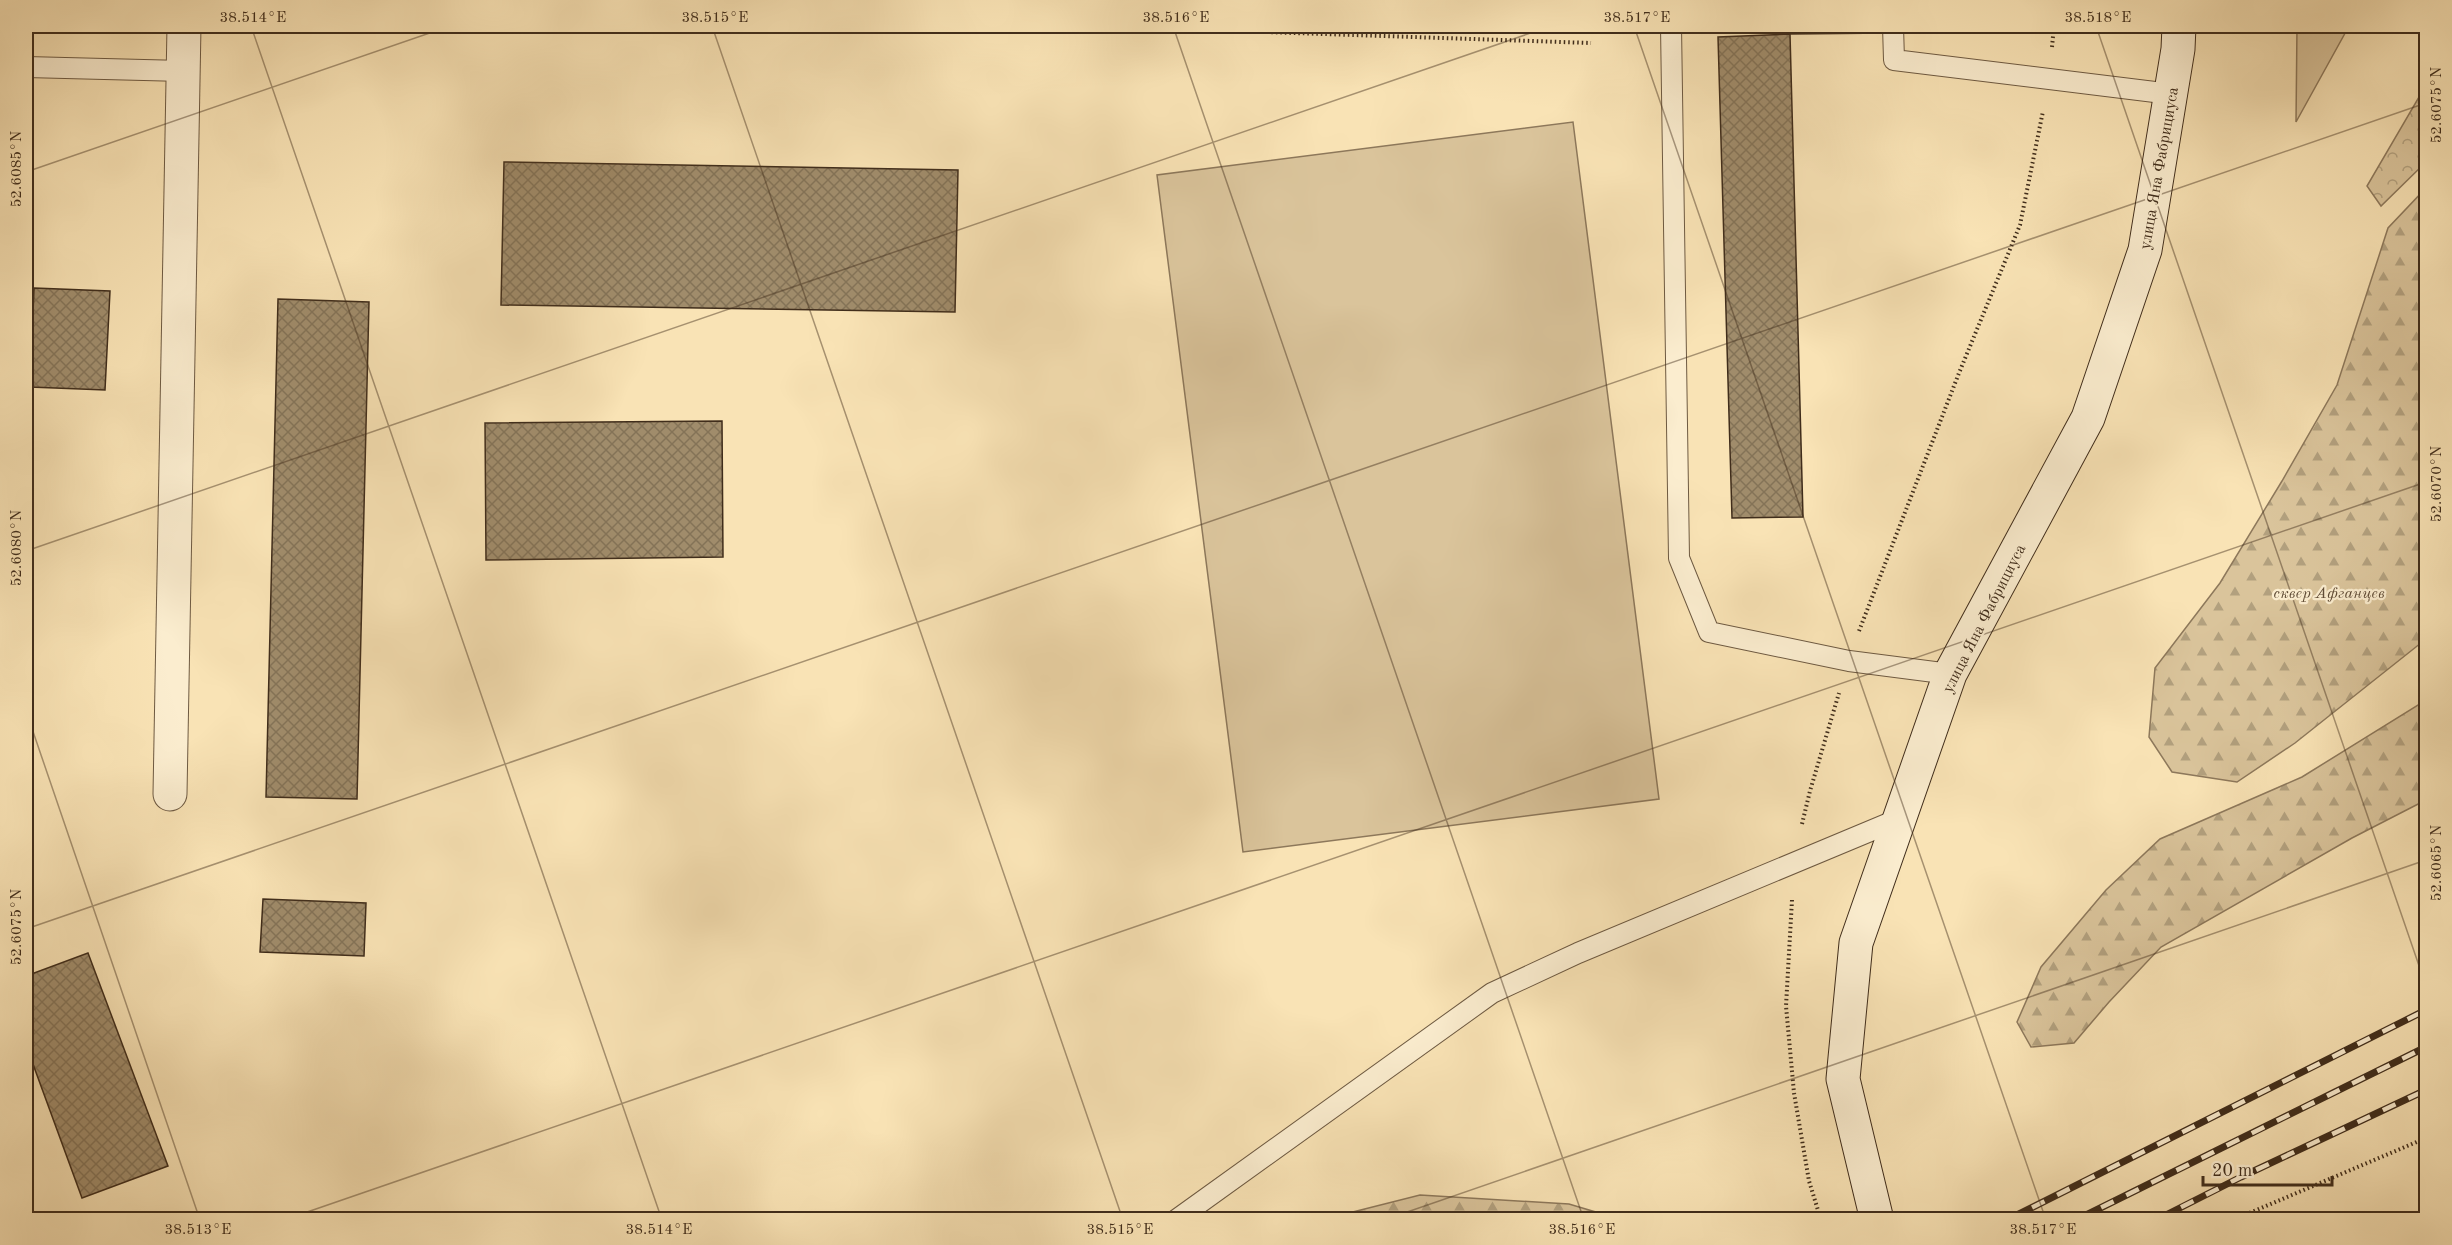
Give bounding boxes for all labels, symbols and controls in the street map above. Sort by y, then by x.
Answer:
text: 38.514°E [220,11,286,26]
text: 38.515°E [682,11,748,26]
text: 38.516°E [1143,11,1209,26]
text: 38.517°E [1604,11,1670,26]
text: 38.518°E [2065,11,2131,26]
text: 52.6075°N [2430,66,2445,143]
street label: улица Яна Фабрициуса [2138,86,2182,251]
text: 52.6085°N [10,130,25,207]
text: 52.6070°N [2430,445,2445,522]
text: 52.6080°N [10,509,25,586]
street label: улица Яна Фабрициуса [1940,542,2029,696]
park label: сквер Афганцев [2273,586,2385,602]
text: 52.6065°N [2430,824,2445,901]
text: 52.6075°N [10,888,25,965]
scale bar [2203,1149,2332,1187]
text: 20 m [2212,1162,2252,1180]
text: 38.513°E [165,1223,231,1238]
text: 38.514°E [626,1223,692,1238]
text: 38.515°E [1087,1223,1153,1238]
text: 38.516°E [1549,1223,1615,1238]
text: 38.517°E [2010,1223,2076,1238]

